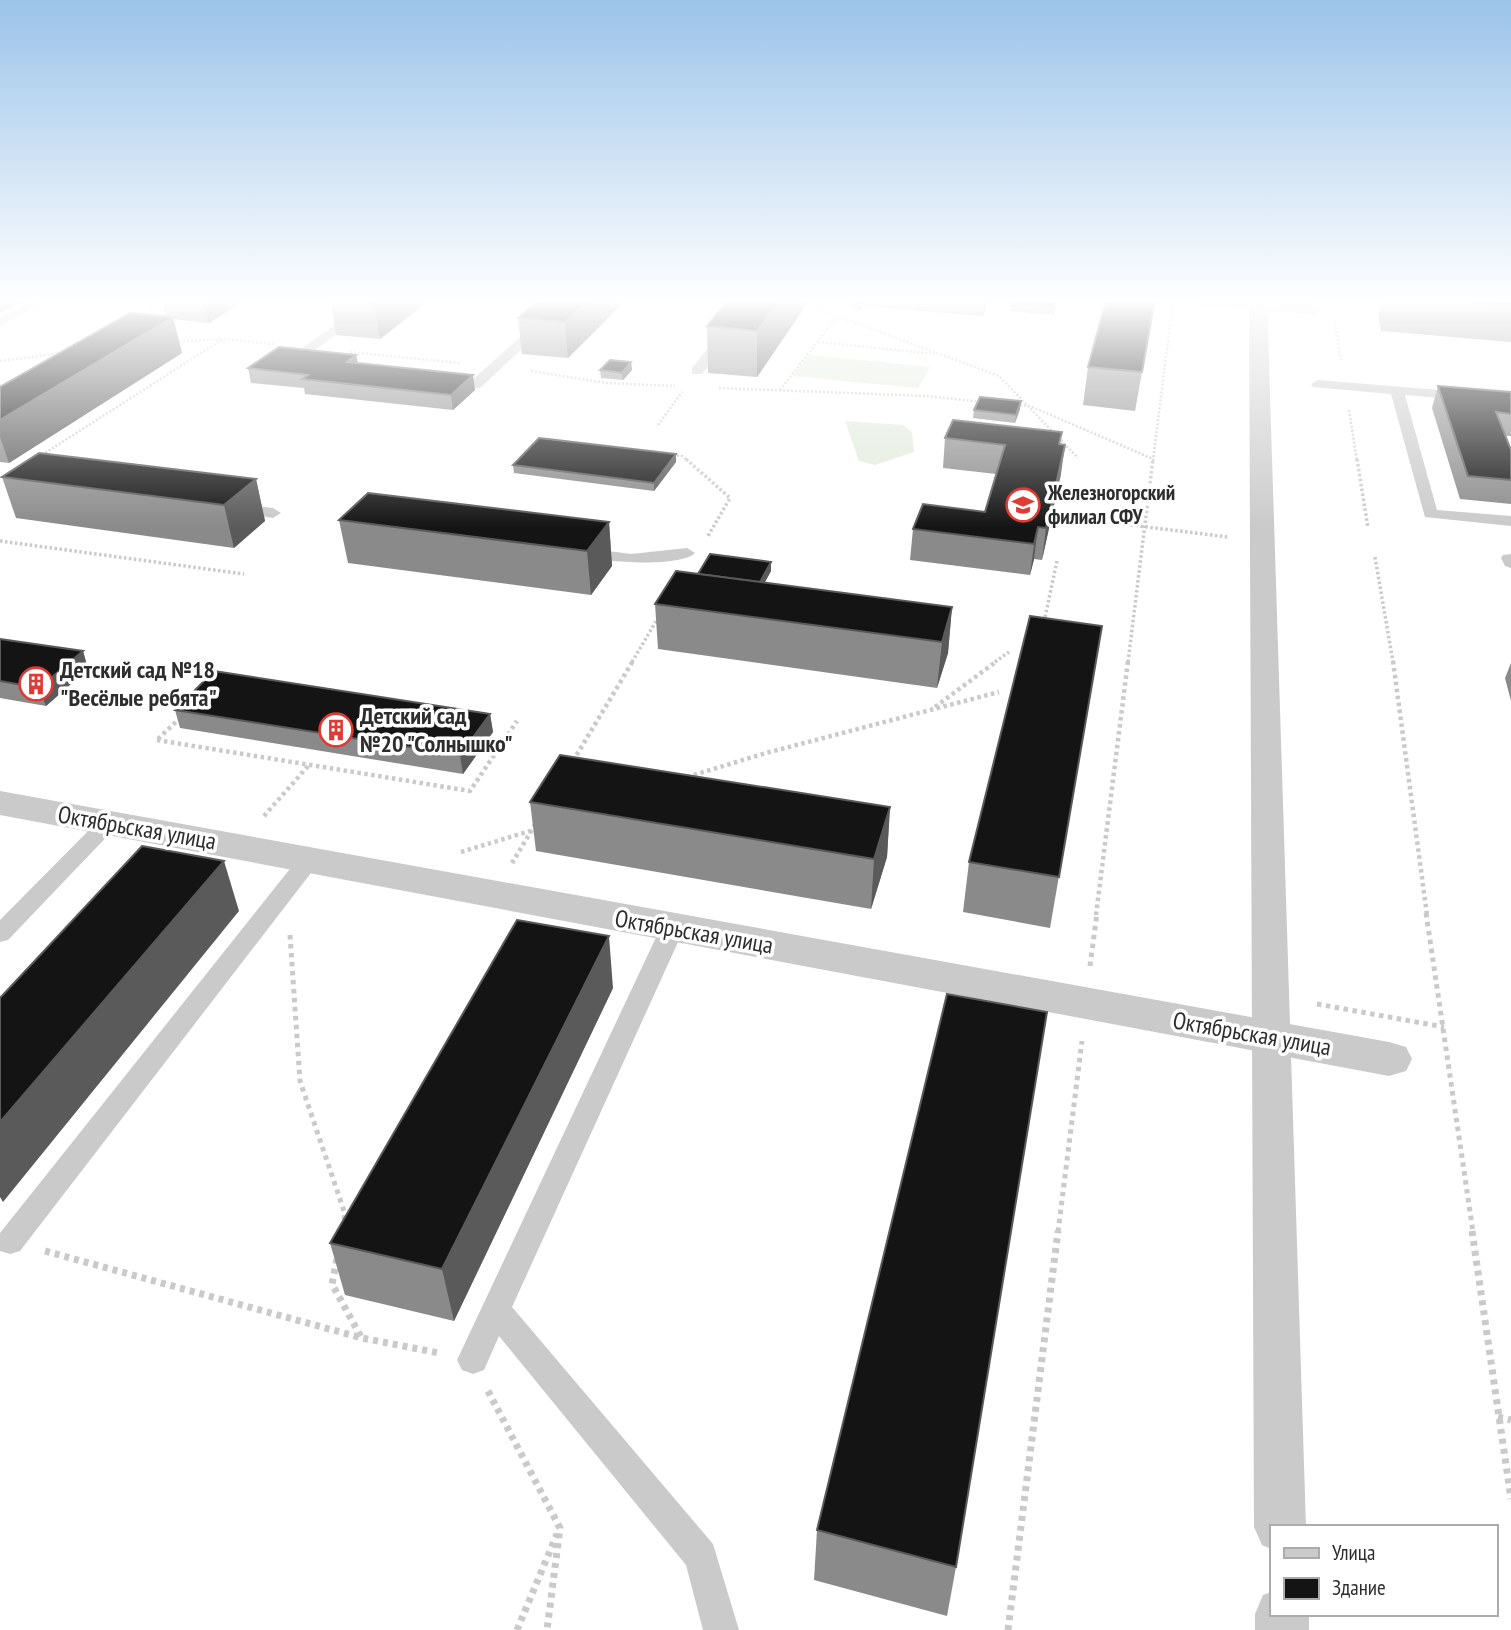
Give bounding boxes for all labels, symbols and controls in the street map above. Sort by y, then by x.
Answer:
place label: Железногорский филиал СФУ [1047,479,1175,530]
school or university icon: Железногорский филиал СФУ [1004,486,1042,524]
place label: Детский сад №18 "Весёлые ребята" [60,654,217,713]
building icon: Детский сад №18 "Весёлые ребята" [17,665,55,703]
place label: Детский сад №20 "Солнышко" [360,700,513,759]
building icon: Детский сад №20 "Солнышко" [317,711,355,749]
street label: Октябрьская улица [56,798,219,857]
street label: Октябрьская улица [613,902,776,961]
street label: Октябрьская улица [1171,1004,1334,1063]
legend [1270,1525,1497,1616]
text: Улица [1332,1539,1375,1566]
text: Здание [1332,1574,1386,1601]

